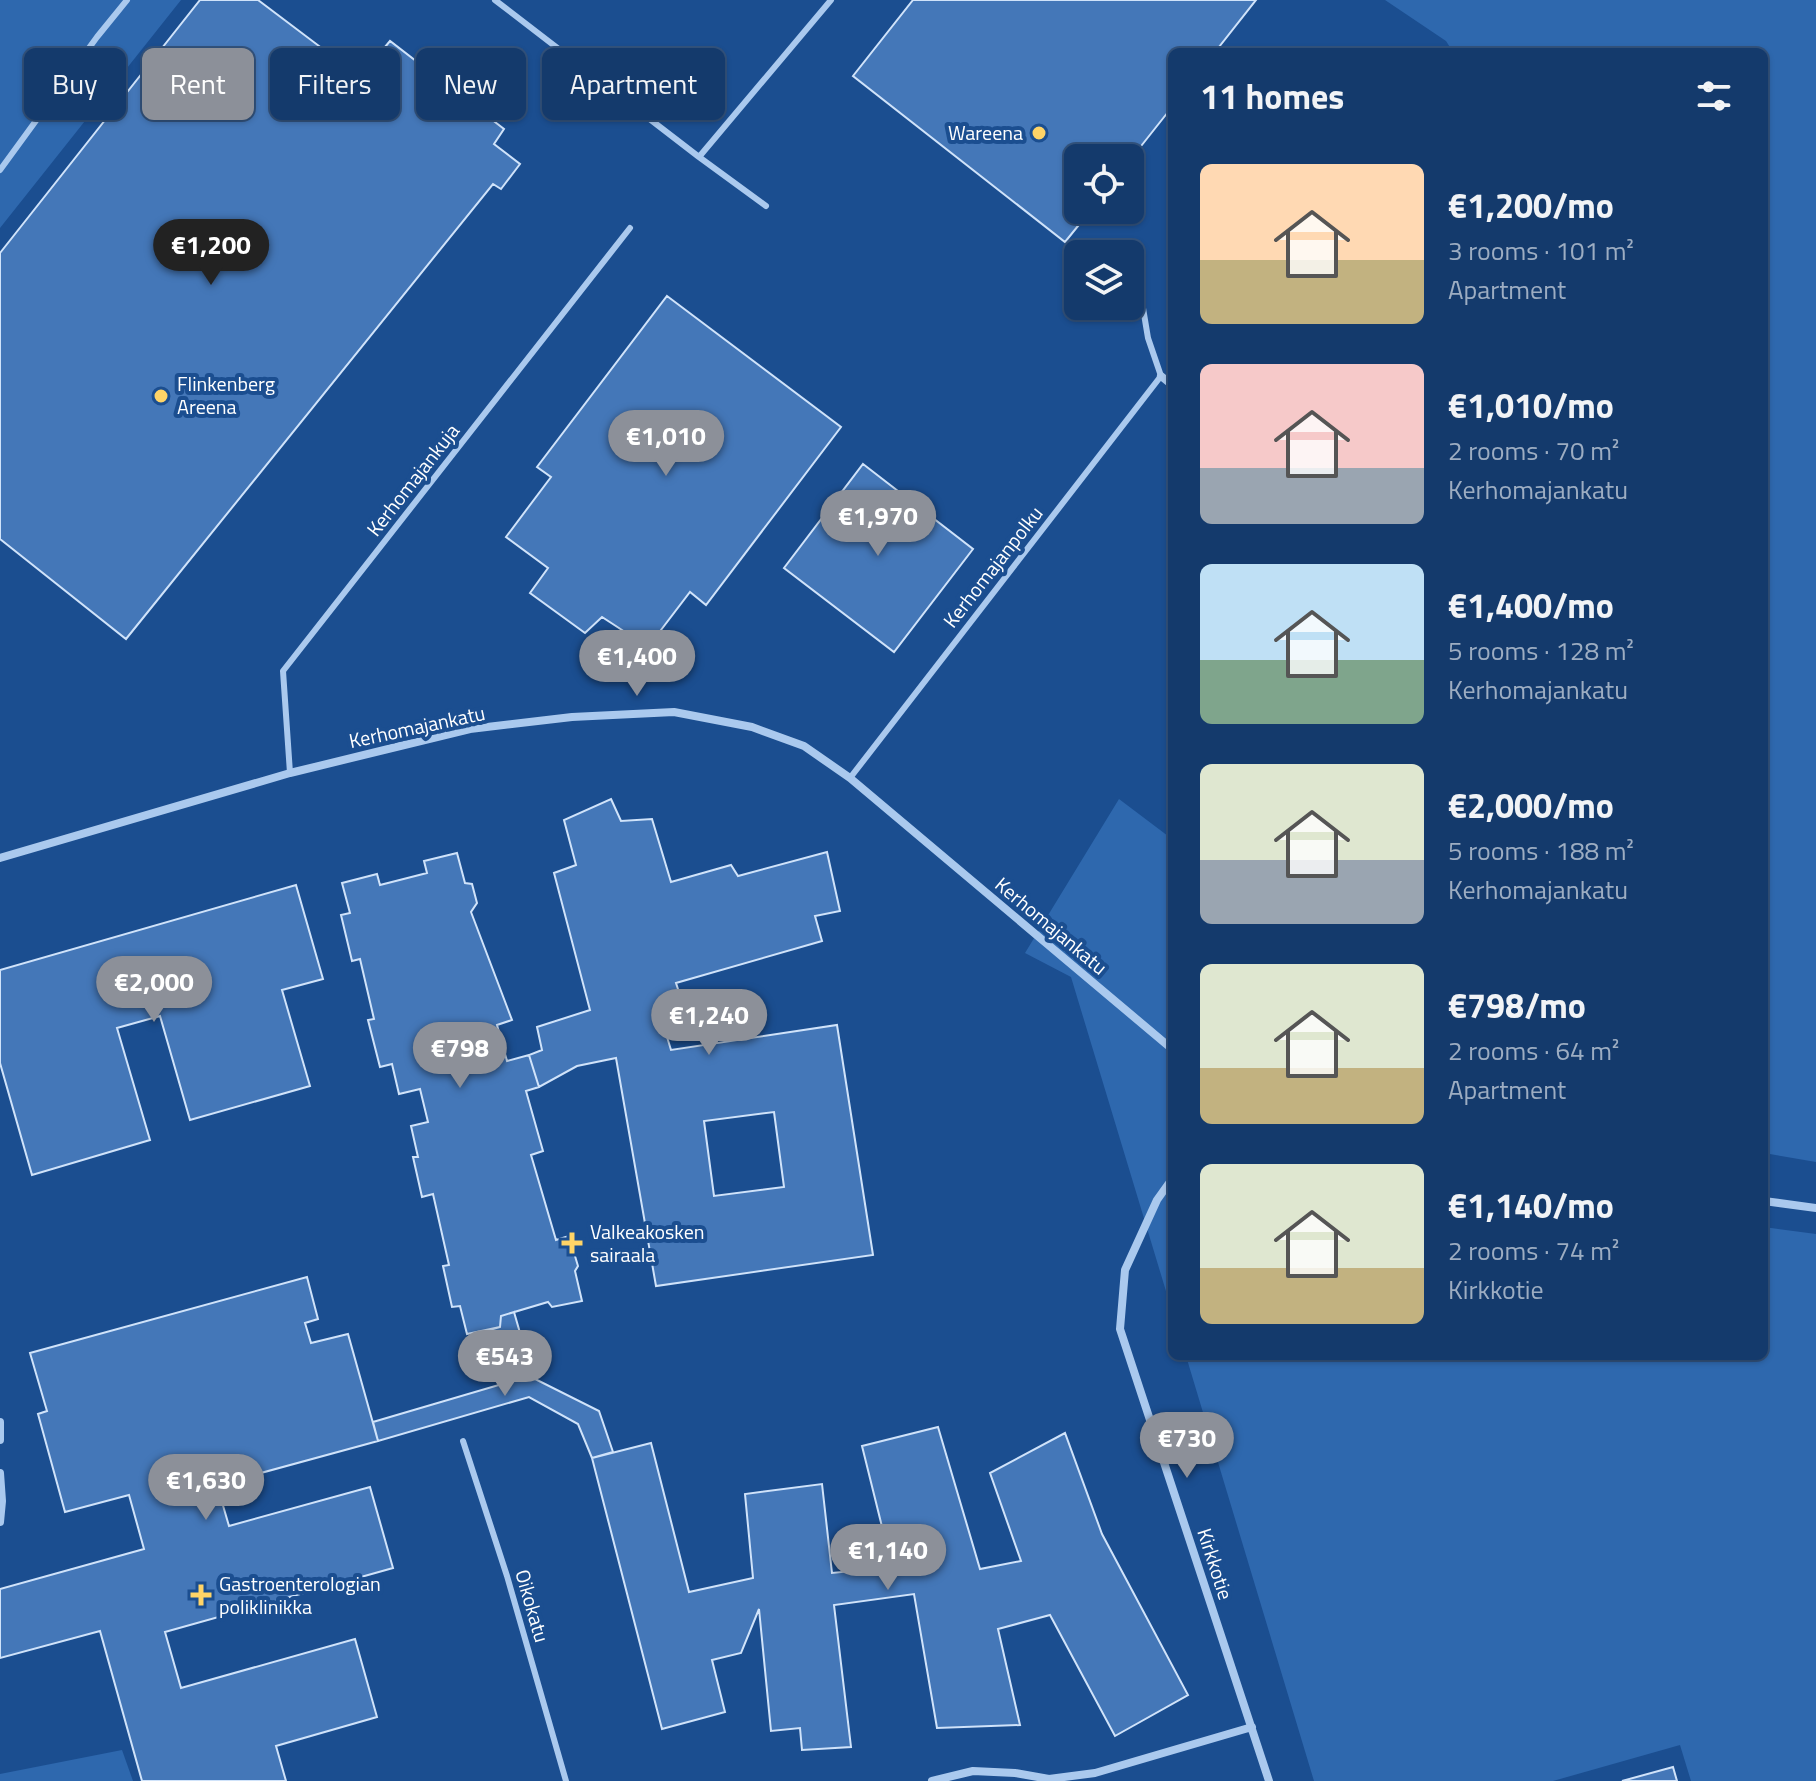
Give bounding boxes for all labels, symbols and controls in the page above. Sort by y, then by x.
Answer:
chip: Buy [24,48,126,120]
chip: Rent [142,48,254,120]
chip: Filters [270,48,400,120]
chip: New [416,48,526,120]
chip: Apartment [542,48,725,120]
text: 11 homes [1200,70,1344,122]
icon: filters [1692,74,1736,118]
place label: Wareena [948,117,1023,148]
marker: Wareena [1030,124,1048,142]
map controls [1064,144,1144,320]
button: locate [1064,144,1144,224]
text: €1,200/mo [1448,179,1614,231]
icon: home [1264,196,1360,292]
pin: €1,200 [146,219,276,287]
text: €1,200 [171,225,251,264]
text: 3 rooms · 101 m² [1448,231,1634,270]
button: layers [1064,240,1144,320]
text: Apartment [1448,270,1566,309]
place label: Flinkenberg Areena [177,368,275,422]
text: €1,010/mo [1448,379,1614,431]
marker: Flinkenberg Areena [152,387,170,405]
icon: home [1264,396,1360,492]
pin: €1,010 [601,410,731,478]
text: €1,010 [626,416,706,455]
street label: Kerhomajankuja [359,417,467,543]
text: 2 rooms · 70 m² [1448,431,1619,470]
text: Kerhomajankatu [1448,470,1628,509]
pin: €1,970 [813,490,943,558]
text: €1,970 [838,496,918,535]
street label: Kerhomajanpolku [935,499,1050,634]
text: €1,400/mo [1448,579,1614,631]
icon: home [1264,596,1360,692]
pin: €1,400 [572,630,702,698]
text: 5 rooms · 128 m² [1448,631,1634,670]
text: €1,400 [597,636,677,675]
text: Kerhomajankatu [1448,670,1628,709]
street label: Kerhomajankatu [346,697,488,756]
text: €2,000/mo [1448,779,1614,831]
icon: home [1264,796,1360,892]
text: 5 rooms · 188 m² [1448,831,1634,870]
street label: Kerhomajankatu [988,869,1114,982]
text: Kerhomajankatu [1448,870,1628,909]
pin: €2,000 [89,956,219,1024]
text: €2,000 [114,962,194,1001]
text: €798/mo [1448,979,1586,1031]
pin: €1,240 [644,989,774,1057]
text: €1,240 [669,995,749,1034]
icon: home [1264,996,1360,1092]
pin: €798 [413,1022,507,1090]
text: €798 [431,1028,489,1067]
text: 2 rooms · 64 m² [1448,1031,1619,1070]
text: Apartment [1448,1070,1566,1109]
text: €1,140/mo [1448,1179,1614,1231]
icon: home [1264,1196,1360,1292]
place label: Valkeakosken sairaala [590,1216,705,1270]
text: 2 rooms · 74 m² [1448,1231,1619,1270]
marker: Valkeakosken sairaala [561,1232,583,1254]
text: Kirkkotie [1448,1270,1544,1309]
pin: €543 [458,1330,552,1398]
text: €543 [476,1336,534,1375]
pin: €730 [1140,1412,1234,1480]
text: €730 [1158,1418,1216,1457]
pin: €1,630 [141,1454,271,1522]
text: €1,630 [166,1460,246,1499]
pin: €1,140 [823,1524,953,1592]
street label: Kirkkotie [1189,1524,1242,1604]
text: €1,140 [848,1530,928,1569]
street label: Oikokatu [507,1566,558,1646]
place label: Gastroenterologian poliklinikka [219,1568,381,1622]
marker: Gastroenterologian poliklinikka [190,1584,212,1606]

